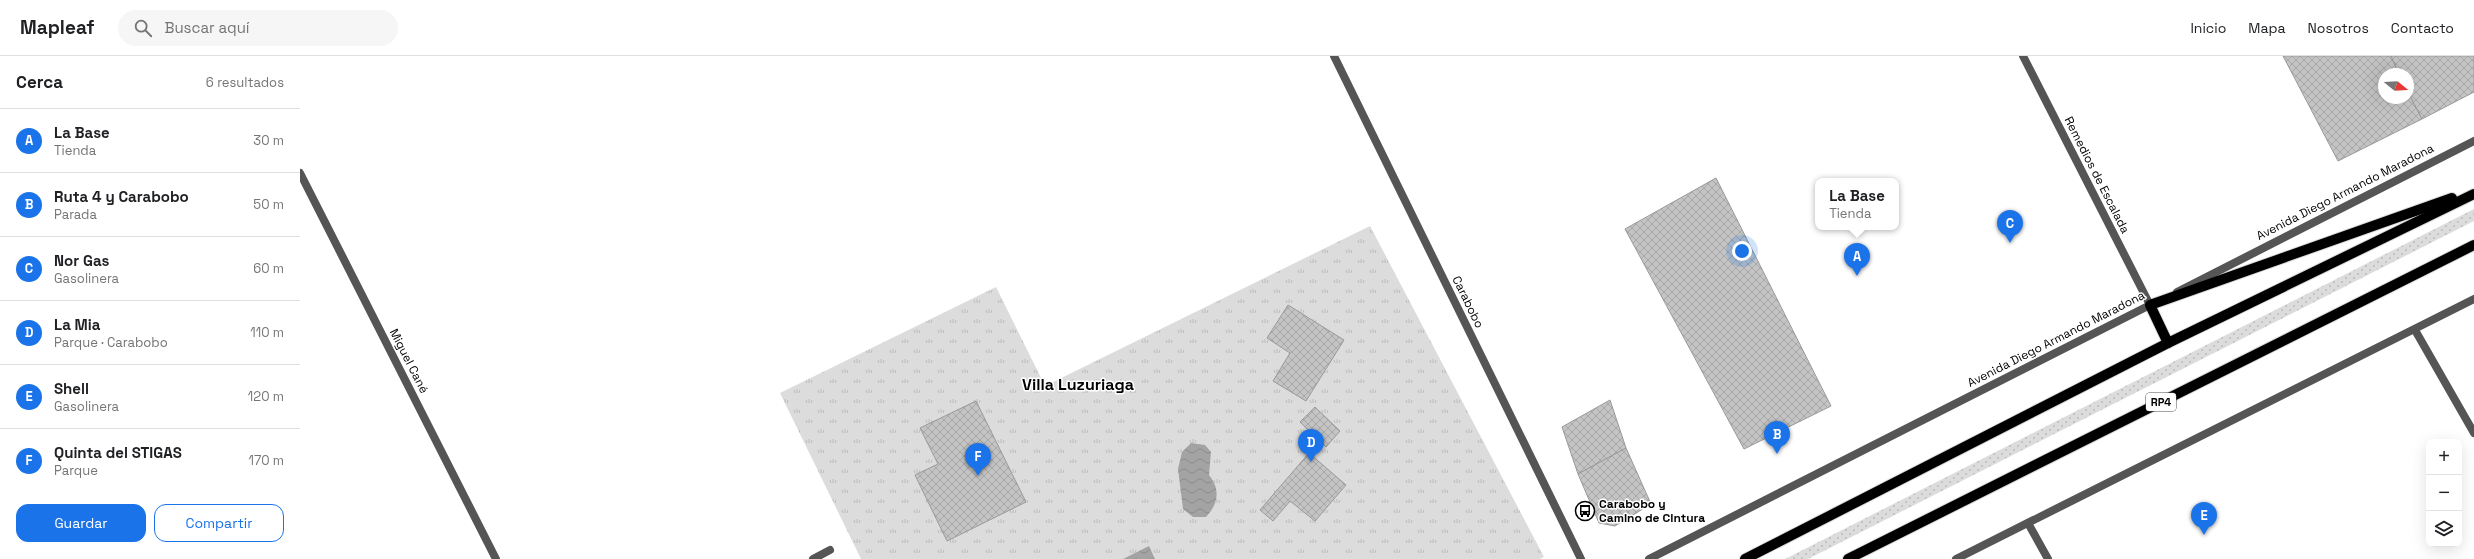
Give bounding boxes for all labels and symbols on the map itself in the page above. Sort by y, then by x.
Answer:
north arrow [2378,68,2414,104]
street label: Remedios de Escalada [2061,114,2133,236]
street label: Avenida Diego Armando Maradona [2253,140,2437,244]
pin: C [1997,210,2023,243]
your location [1732,241,1752,261]
pin: A [1844,243,1870,276]
street label: Carabobo [1449,273,1487,331]
street label: Avenida Diego Armando Maradona [1964,287,2148,391]
street label: Miguel Cané [386,326,432,396]
district label: Villa Luzuriaga [1022,374,1134,395]
road number: RP4 [2146,393,2176,411]
pin: B [1764,421,1790,454]
pin: D [1298,429,1324,462]
pin: F [965,443,991,476]
place label: Carabobo y Camino de Cintura [1599,496,1705,526]
bus stop icon: Carabobo y Camino de Cintura [1574,500,1596,522]
pin: E [2191,502,2217,535]

